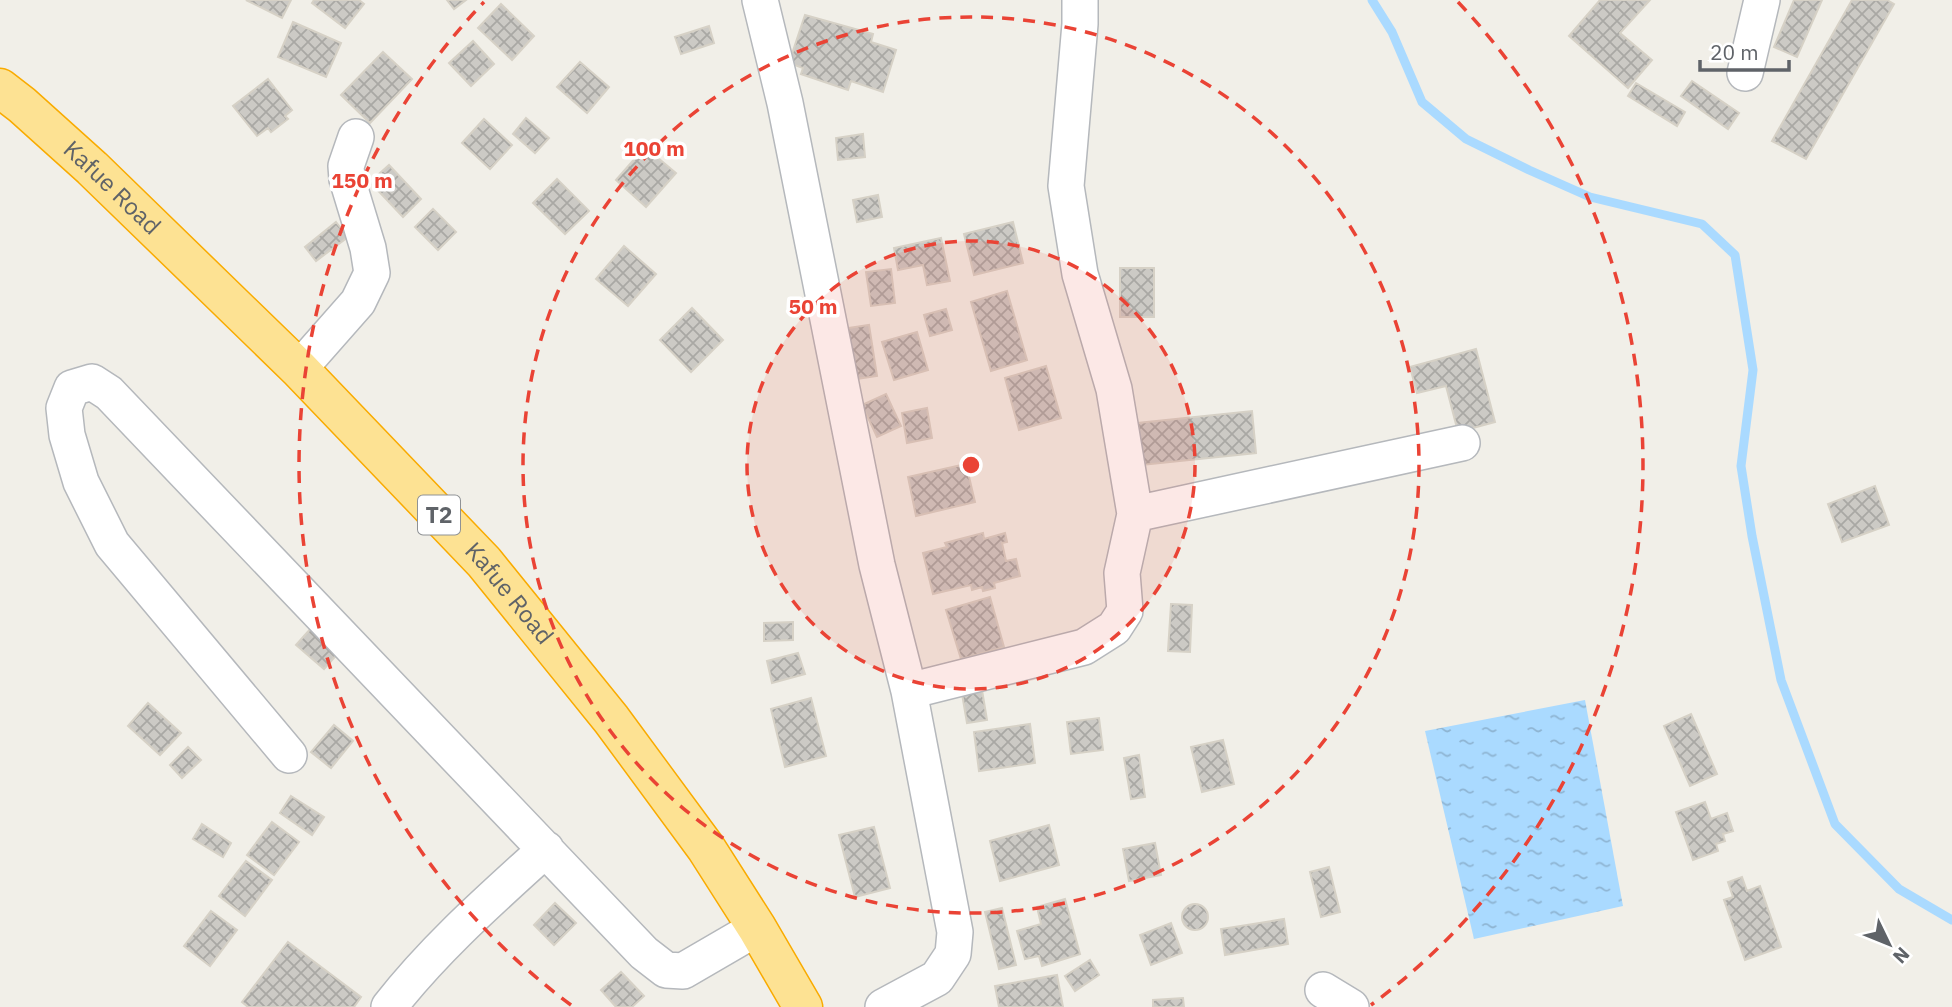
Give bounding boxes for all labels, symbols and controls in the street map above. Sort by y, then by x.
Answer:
scale bar [1700,28,1789,72]
text: 20 m [1710,38,1759,66]
street label: Kafue Road [57,133,168,241]
text: 100 m [623,134,685,162]
text: 150 m [331,166,393,194]
text: 50 m [789,292,837,320]
centre of rings [959,453,983,477]
road number: T2 [418,495,460,534]
street label: Kafue Road [458,535,561,651]
north arrow [1854,909,1924,979]
text: N [1888,942,1915,969]

